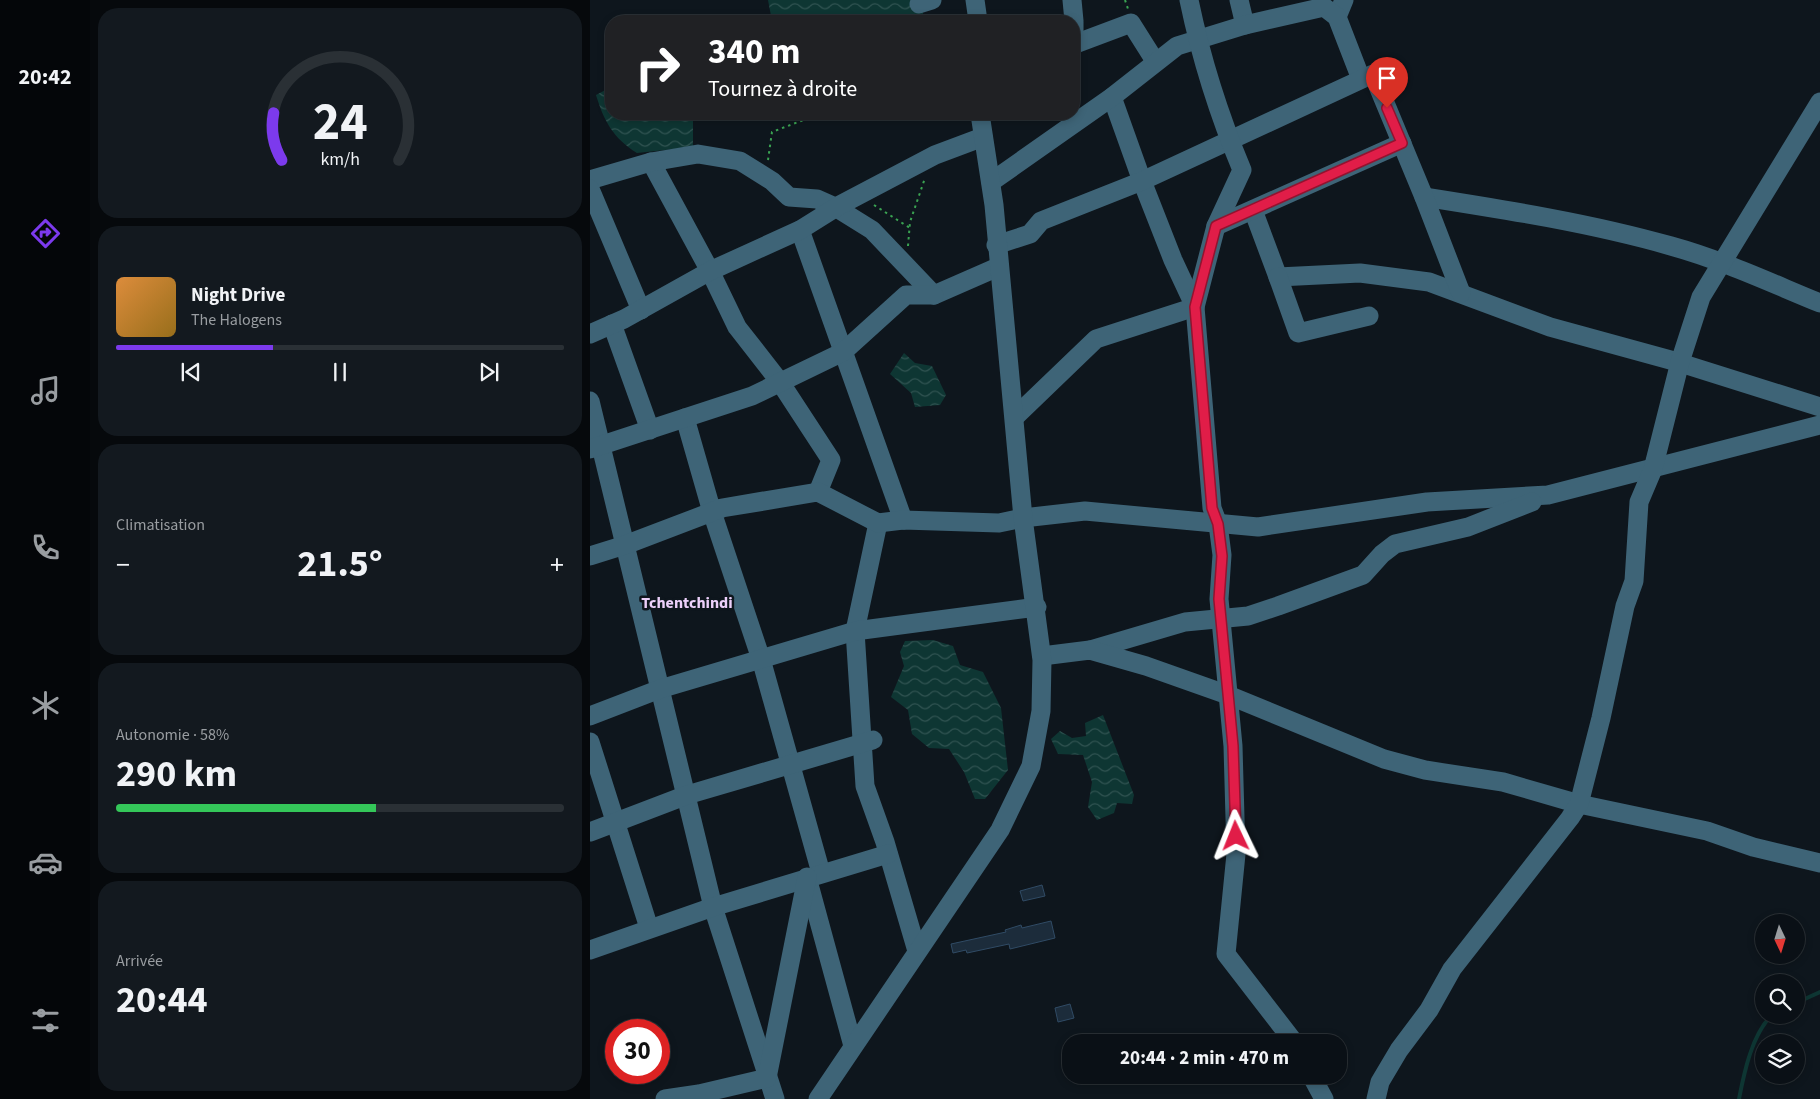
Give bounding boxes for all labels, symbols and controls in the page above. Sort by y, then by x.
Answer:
text: 340 m [708,27,800,77]
icon: right [625,35,690,100]
pin [1366,57,1408,108]
text: 20:42 [18,61,72,93]
icon: arrive [1373,64,1401,92]
text: Tournez à droite [708,73,857,105]
text: 24 [313,86,367,160]
text: km/h [320,147,360,172]
icon: directions [28,216,63,251]
text: Night Drive [191,282,285,309]
text: The Halogens [191,309,282,331]
icon: previous [177,358,205,386]
icon: pause [326,358,354,386]
icon: next [475,358,503,386]
icon: music [28,373,63,408]
text: Climatisation [116,514,205,536]
icon: phone [28,530,63,565]
text: 21.5° [297,537,383,591]
text: − [116,545,130,585]
text: + [550,545,564,585]
district label: Tchentchindi [641,592,733,614]
icon: climate [28,688,63,723]
text: Autonomie · 58% [116,724,229,746]
text: 290 km [116,747,237,801]
position arrow [1209,809,1261,861]
icon: car [28,845,63,880]
north arrow [1755,914,1805,964]
map controls [1755,914,1805,1084]
text: Arrivée [116,950,163,972]
text: 20:44 [116,973,208,1027]
button: search [1755,974,1805,1024]
icon: filters [28,1003,63,1038]
speed limit sign: 30 [605,1019,670,1084]
button: layers [1755,1034,1805,1084]
text: 20:44 · 2 min · 470 m [1120,1045,1289,1072]

